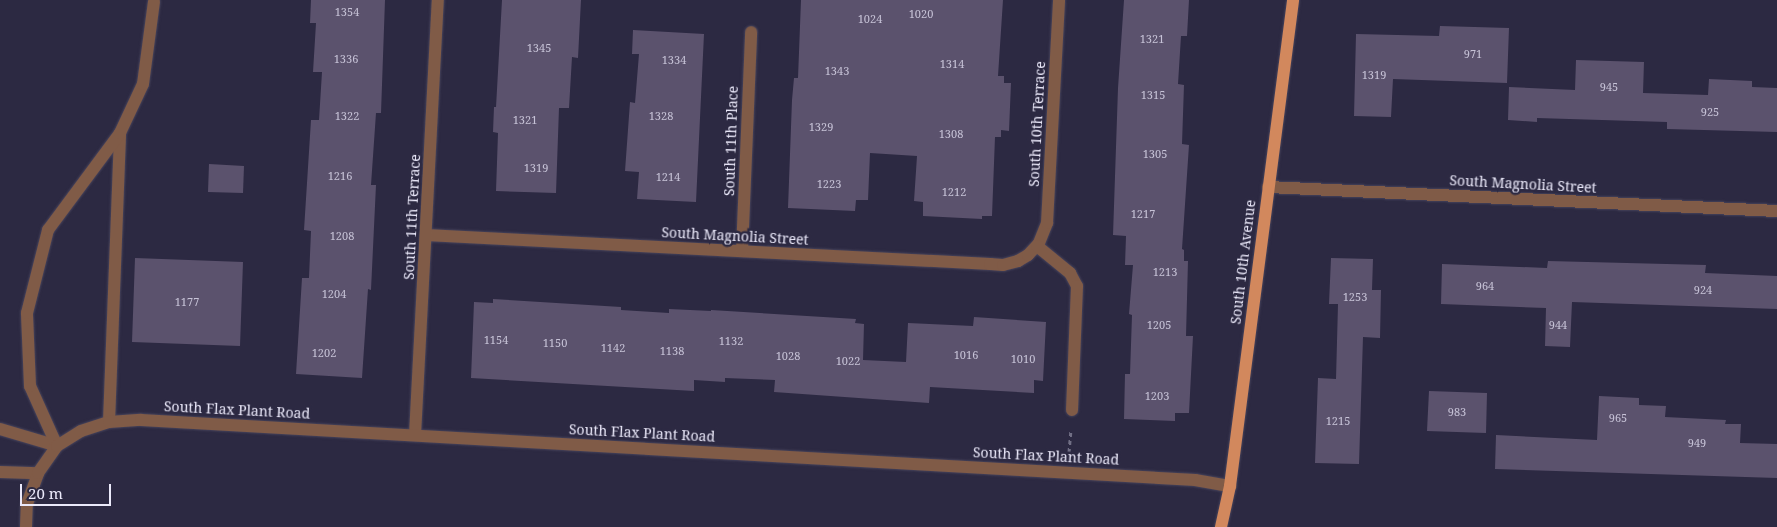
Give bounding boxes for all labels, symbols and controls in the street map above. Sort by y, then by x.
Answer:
house number: 1354 [335,5,359,19]
house number: 1020 [909,7,933,21]
house number: 1024 [858,12,882,26]
house number: 1321 [1140,32,1164,46]
house number: 1345 [527,41,551,55]
house number: 971 [1464,47,1482,61]
house number: 1336 [334,52,358,66]
house number: 1334 [662,53,686,67]
house number: 1314 [940,57,964,71]
street label: South 10th Terrace [1025,61,1049,187]
house number: 1343 [825,64,849,78]
house number: 1319 [1362,68,1386,82]
house number: 945 [1600,80,1618,94]
street label: South 11th Place [721,86,741,196]
house number: 1315 [1141,88,1165,102]
house number: 925 [1701,105,1719,119]
house number: 1322 [335,109,359,123]
house number: 1328 [649,109,673,123]
house number: 1321 [513,113,537,127]
house number: 1329 [809,120,833,134]
house number: 1308 [939,127,963,141]
house number: 1305 [1143,147,1167,161]
street label: South 11th Terrace [400,154,424,280]
house number: 1319 [524,161,548,175]
house number: 1216 [328,169,352,183]
house number: 1214 [656,170,680,184]
street label: South Magnolia Street [1449,172,1597,196]
house number: 1223 [817,177,841,191]
house number: 1212 [942,185,966,199]
street label: South 10th Avenue [1227,199,1259,325]
house number: 1217 [1131,207,1155,221]
street label: South Magnolia Street [661,224,809,248]
house number: 1208 [330,229,354,243]
house number: 1213 [1153,265,1177,279]
house number: 964 [1476,279,1494,293]
house number: 924 [1694,283,1712,297]
house number: 1204 [322,287,346,301]
house number: 1253 [1343,290,1367,304]
house number: 1177 [175,295,199,309]
house number: 1205 [1147,318,1171,332]
house number: 944 [1549,318,1567,332]
house number: 1154 [484,333,508,347]
house number: 1132 [719,334,743,348]
house number: 1150 [543,336,567,350]
house number: 1142 [601,341,625,355]
house number: 1138 [660,344,684,358]
house number: 1202 [312,346,336,360]
house number: 1016 [954,348,978,362]
house number: 1028 [776,349,800,363]
house number: 1010 [1011,352,1035,366]
house number: 1022 [836,354,860,368]
house number: 1203 [1145,389,1169,403]
street label: South Flax Plant Road [164,398,310,422]
house number: 983 [1448,405,1466,419]
house number: 965 [1609,411,1627,425]
house number: 1215 [1326,414,1350,428]
street label: South Flax Plant Road [569,421,715,445]
house number: 949 [1688,436,1706,450]
street label: South Flax Plant Road [973,444,1119,468]
scale bar [22,474,114,506]
text: 20 m [28,483,63,503]

